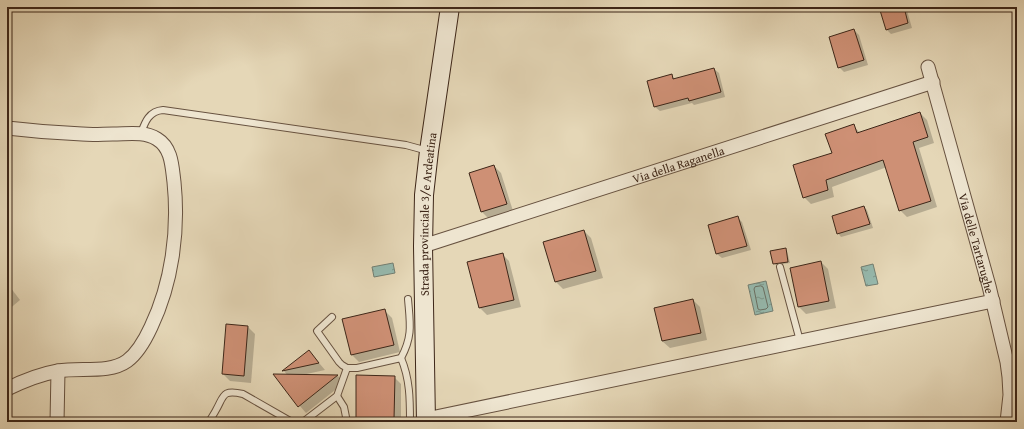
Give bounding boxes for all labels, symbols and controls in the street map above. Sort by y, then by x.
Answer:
street label: Strada provinciale 3/e Ardeatina [414,131,440,296]
street label: Via della Raganella [630,141,727,187]
street label: Via delle Tartarughe [955,191,999,295]

